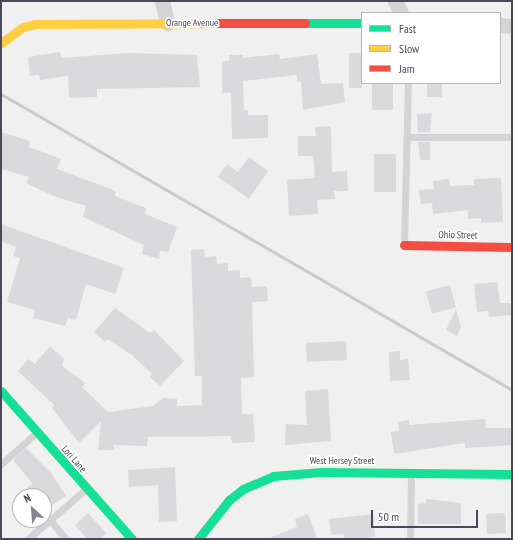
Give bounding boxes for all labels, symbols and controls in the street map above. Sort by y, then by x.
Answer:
legend [361,12,501,84]
street label: Orange Avenue [166,17,218,29]
text: Fast [399,21,416,36]
text: Slow [399,41,419,56]
text: Jam [399,61,415,76]
street label: Ohio Street [438,229,478,241]
street label: Lori Lane [59,443,89,475]
street label: West Hersey Street [310,455,374,467]
north arrow [12,488,52,528]
text: N [21,491,33,506]
scale bar [373,502,480,528]
text: 50 m [378,509,399,524]

